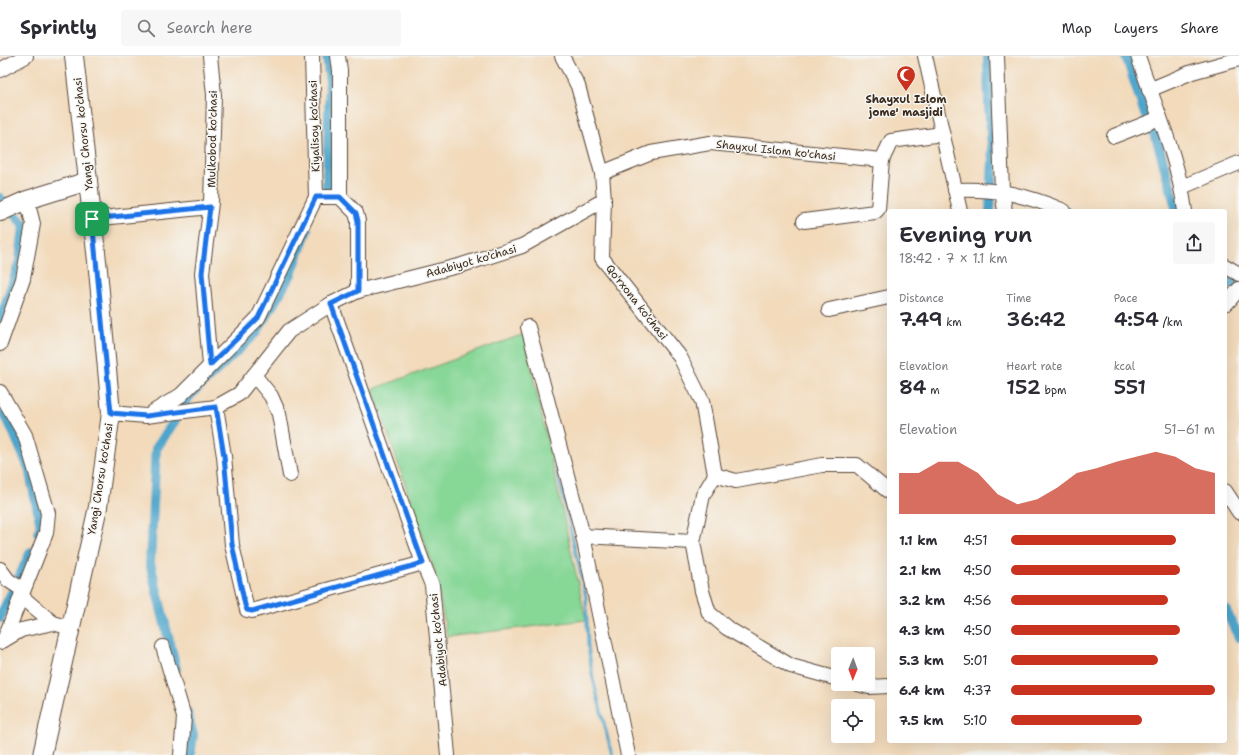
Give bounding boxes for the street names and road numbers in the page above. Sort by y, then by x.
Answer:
street label: Yangi Chorsu ko'chasi [70,77,97,191]
street label: Kiyalisoy ko'chasi [305,80,324,172]
street label: Mulkobod ko'chasi [204,90,221,188]
street label: Shayxul Islom ko'chasi [715,137,837,164]
street label: Adabiyot ko'chasi [424,241,518,282]
street label: Qo'rxona ko'chasi [602,261,671,343]
street label: Yangi Chorsu ko'chasi [84,422,117,536]
street label: Adabiyot ko'chasi [426,593,451,687]

